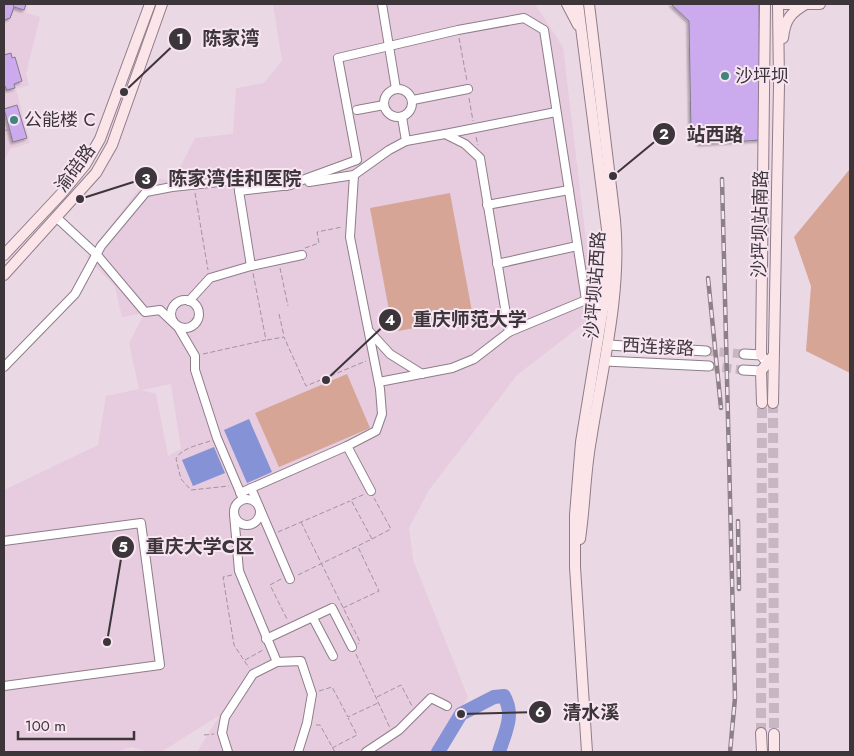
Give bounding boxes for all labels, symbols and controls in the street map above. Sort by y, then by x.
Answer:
callout: 陈家湾 [168,22,270,56]
text: 陈家湾 [202,25,260,52]
text: 1 [176,28,184,50]
place label: 沙坪坝 [735,63,789,89]
marker: 沙坪坝 [719,70,731,82]
place label: 公能楼 C [24,107,96,133]
marker: 公能楼 C [8,114,20,126]
callout: 站西路 [652,117,754,151]
text: 站西路 [686,121,744,148]
text: 2 [659,123,669,145]
street label: 渝碚路 [49,139,101,197]
callout: 陈家湾佳和医院 [134,161,312,195]
text: 陈家湾佳和医院 [168,165,302,192]
text: 3 [141,168,151,190]
street label: 沙坪坝站南路 [746,170,774,278]
street label: 沙坪坝站西路 [578,230,612,340]
callout: 重庆师范大学 [378,303,537,337]
text: 重庆师范大学 [413,306,527,333]
text: 4 [385,309,395,331]
street label: 西连接路 [621,332,695,362]
callout: 重庆大学C区 [111,530,264,564]
text: 重庆大学C区 [146,533,254,560]
text: 5 [118,536,128,558]
callout: 清水溪 [527,695,629,729]
text: 清水溪 [562,699,620,726]
text: 6 [535,701,545,723]
scale bar [18,708,134,740]
text: 100 m [25,715,66,737]

